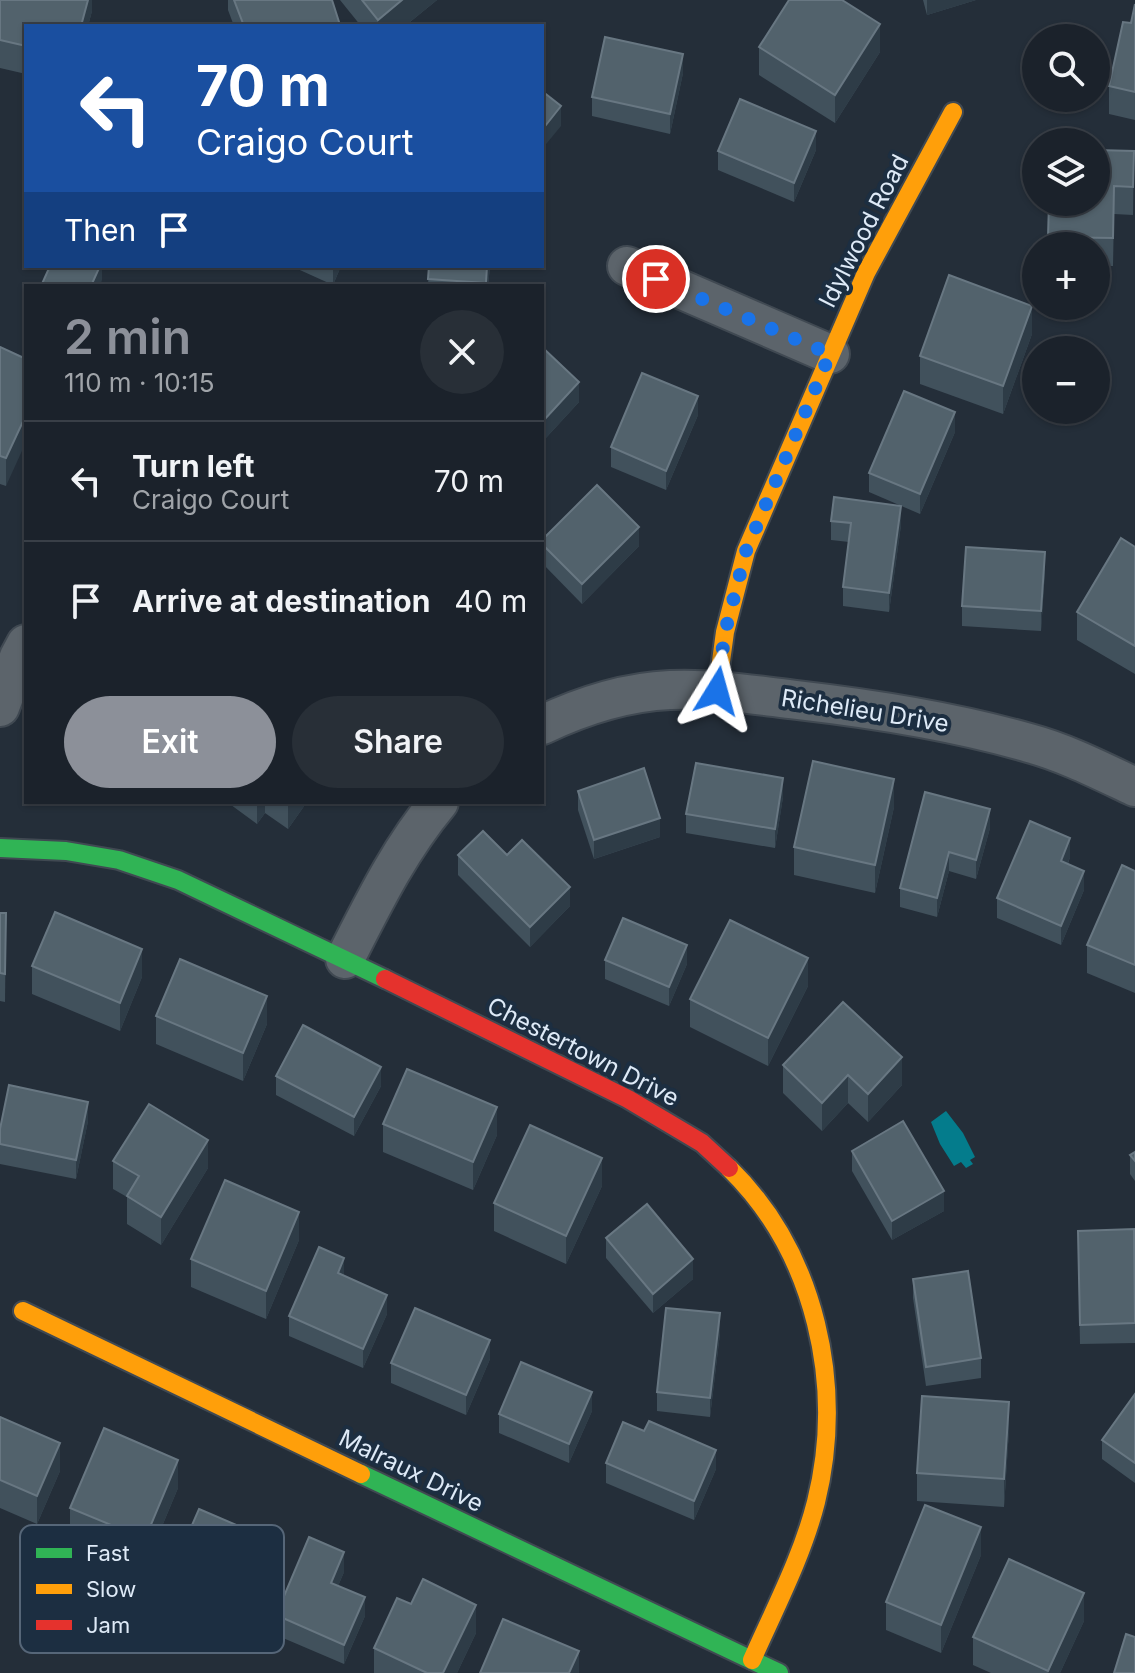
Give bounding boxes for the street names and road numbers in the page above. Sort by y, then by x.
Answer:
street label: Idylwood Road [812,149,915,312]
street label: Richelieu Drive [779,683,951,738]
street label: Chestertown Drive [483,991,684,1112]
street label: Malraux Drive [334,1423,488,1518]

